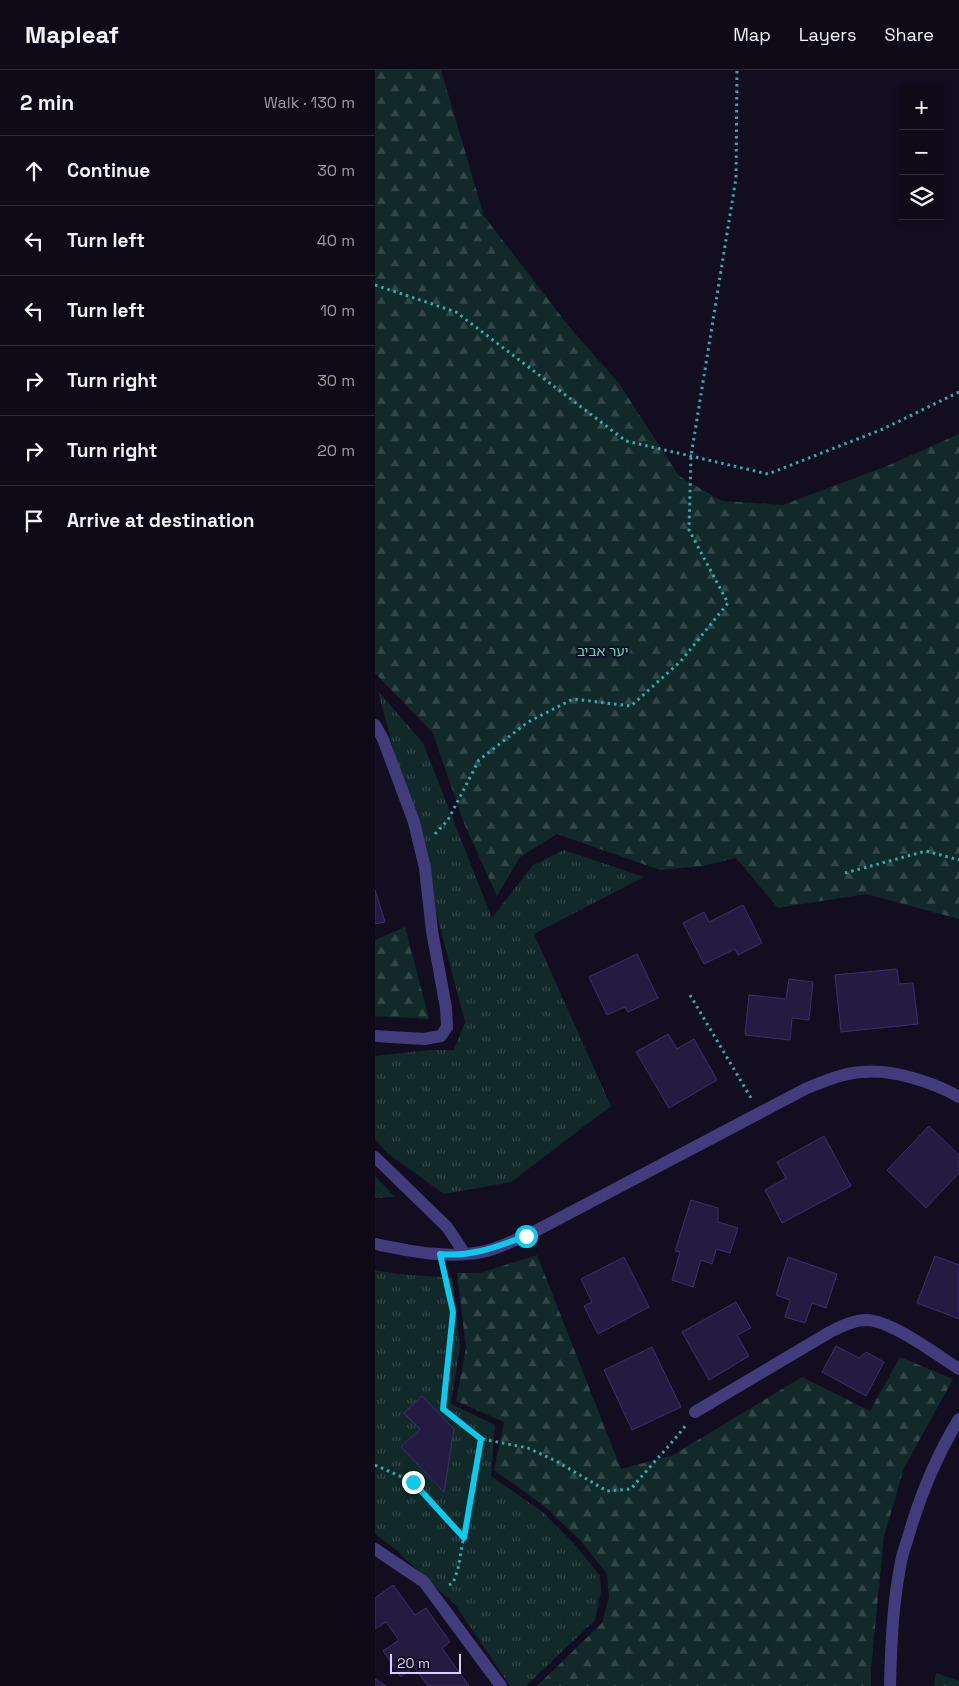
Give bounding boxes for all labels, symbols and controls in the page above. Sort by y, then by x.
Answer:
text: Mapleaf [25,19,119,50]
text: Map [733,23,771,46]
text: Layers [799,23,856,46]
text: Share [884,23,934,46]
map controls [899,85,944,220]
button: + [899,85,944,130]
text: 2 min [20,89,74,116]
text: Walk · 130 m [264,92,355,113]
button: − [899,130,944,175]
icon: ahead [20,157,48,185]
text: Continue [67,158,150,183]
text: 30 m [317,160,355,181]
button: layers [899,175,944,220]
icon: left [20,227,48,255]
text: Turn left [67,228,145,253]
text: 40 m [317,230,355,251]
icon: left [20,297,48,325]
text: Turn left [67,298,145,323]
text: 10 m [320,300,355,321]
icon: right [20,367,48,395]
text: Turn right [67,368,157,393]
text: 30 m [317,370,355,391]
icon: right [20,437,48,465]
text: Turn right [67,438,157,463]
text: 20 m [317,440,355,461]
icon: arrive [20,507,48,535]
text: Arrive at destination [67,508,255,533]
park label: יער אביב [577,642,629,660]
route start [515,1225,538,1248]
route end [402,1471,425,1494]
scale bar [390,1651,461,1674]
text: 20 m [397,1654,430,1672]

